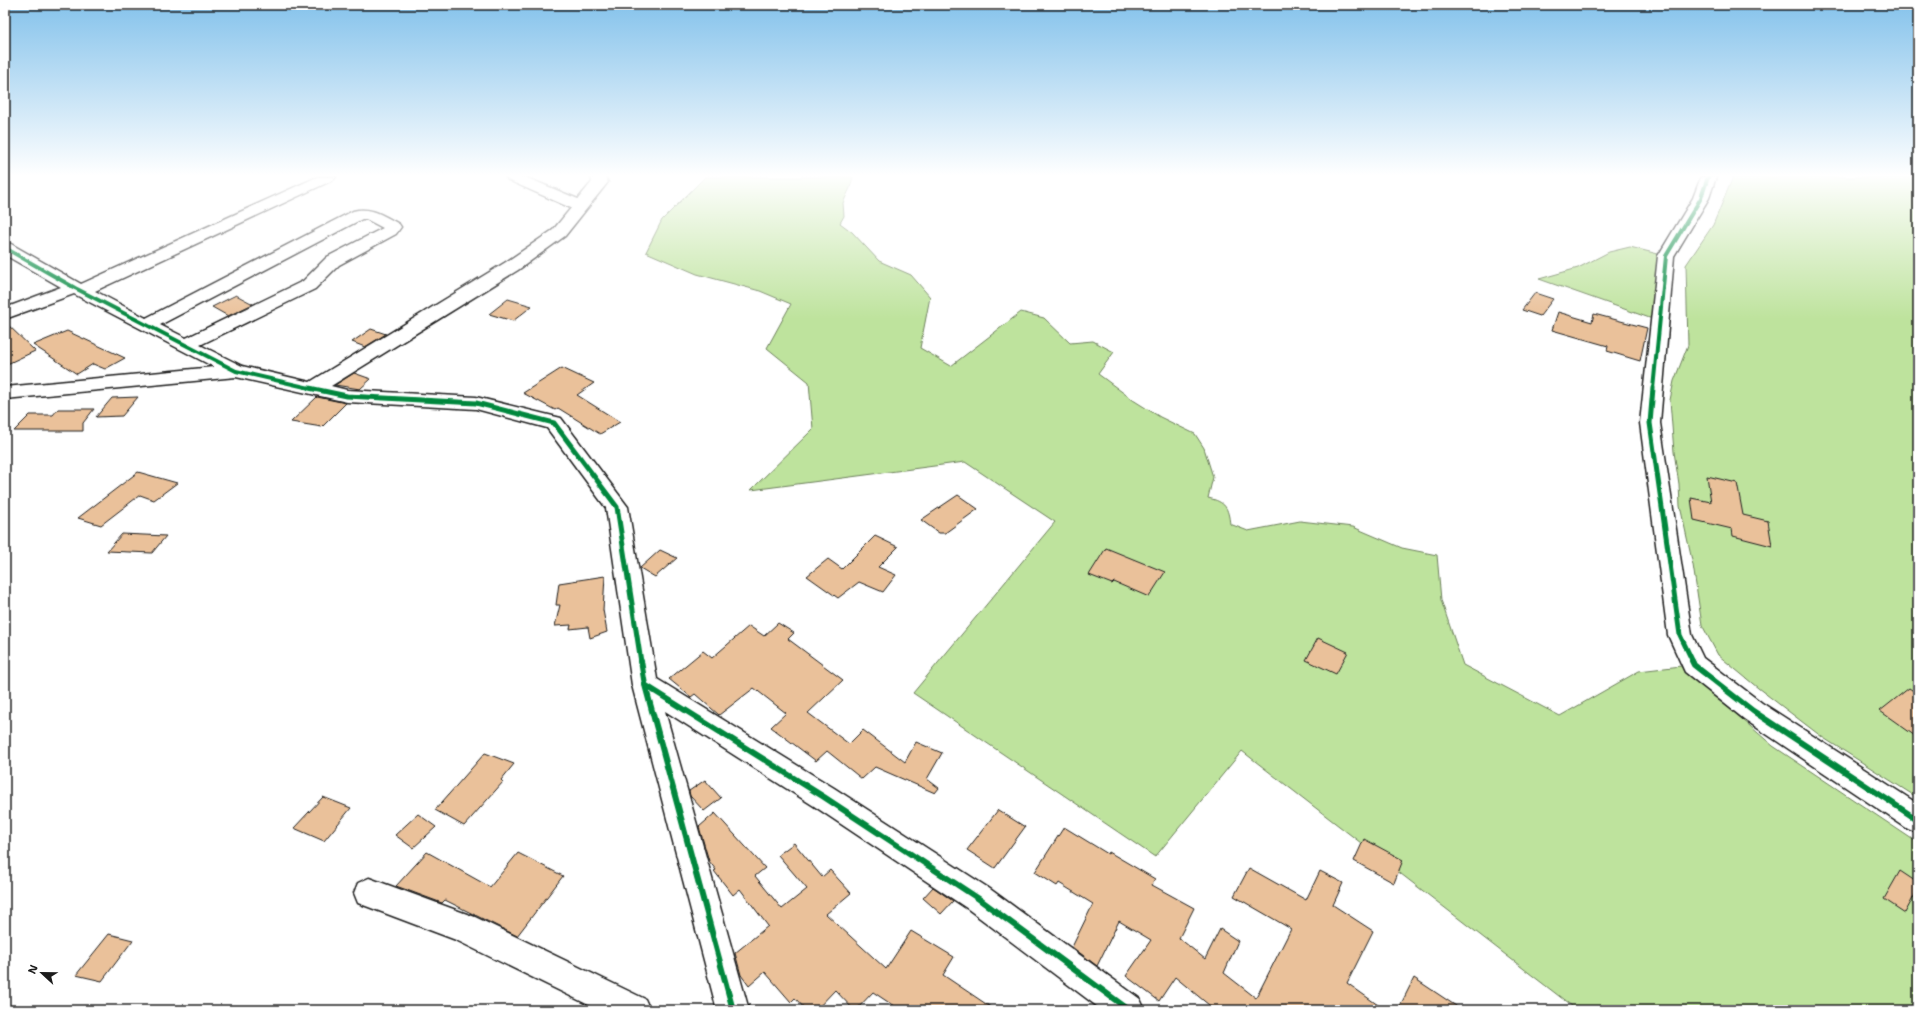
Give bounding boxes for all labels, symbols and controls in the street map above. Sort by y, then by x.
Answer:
north arrow [22,953,62,993]
text: N [25,962,42,976]

